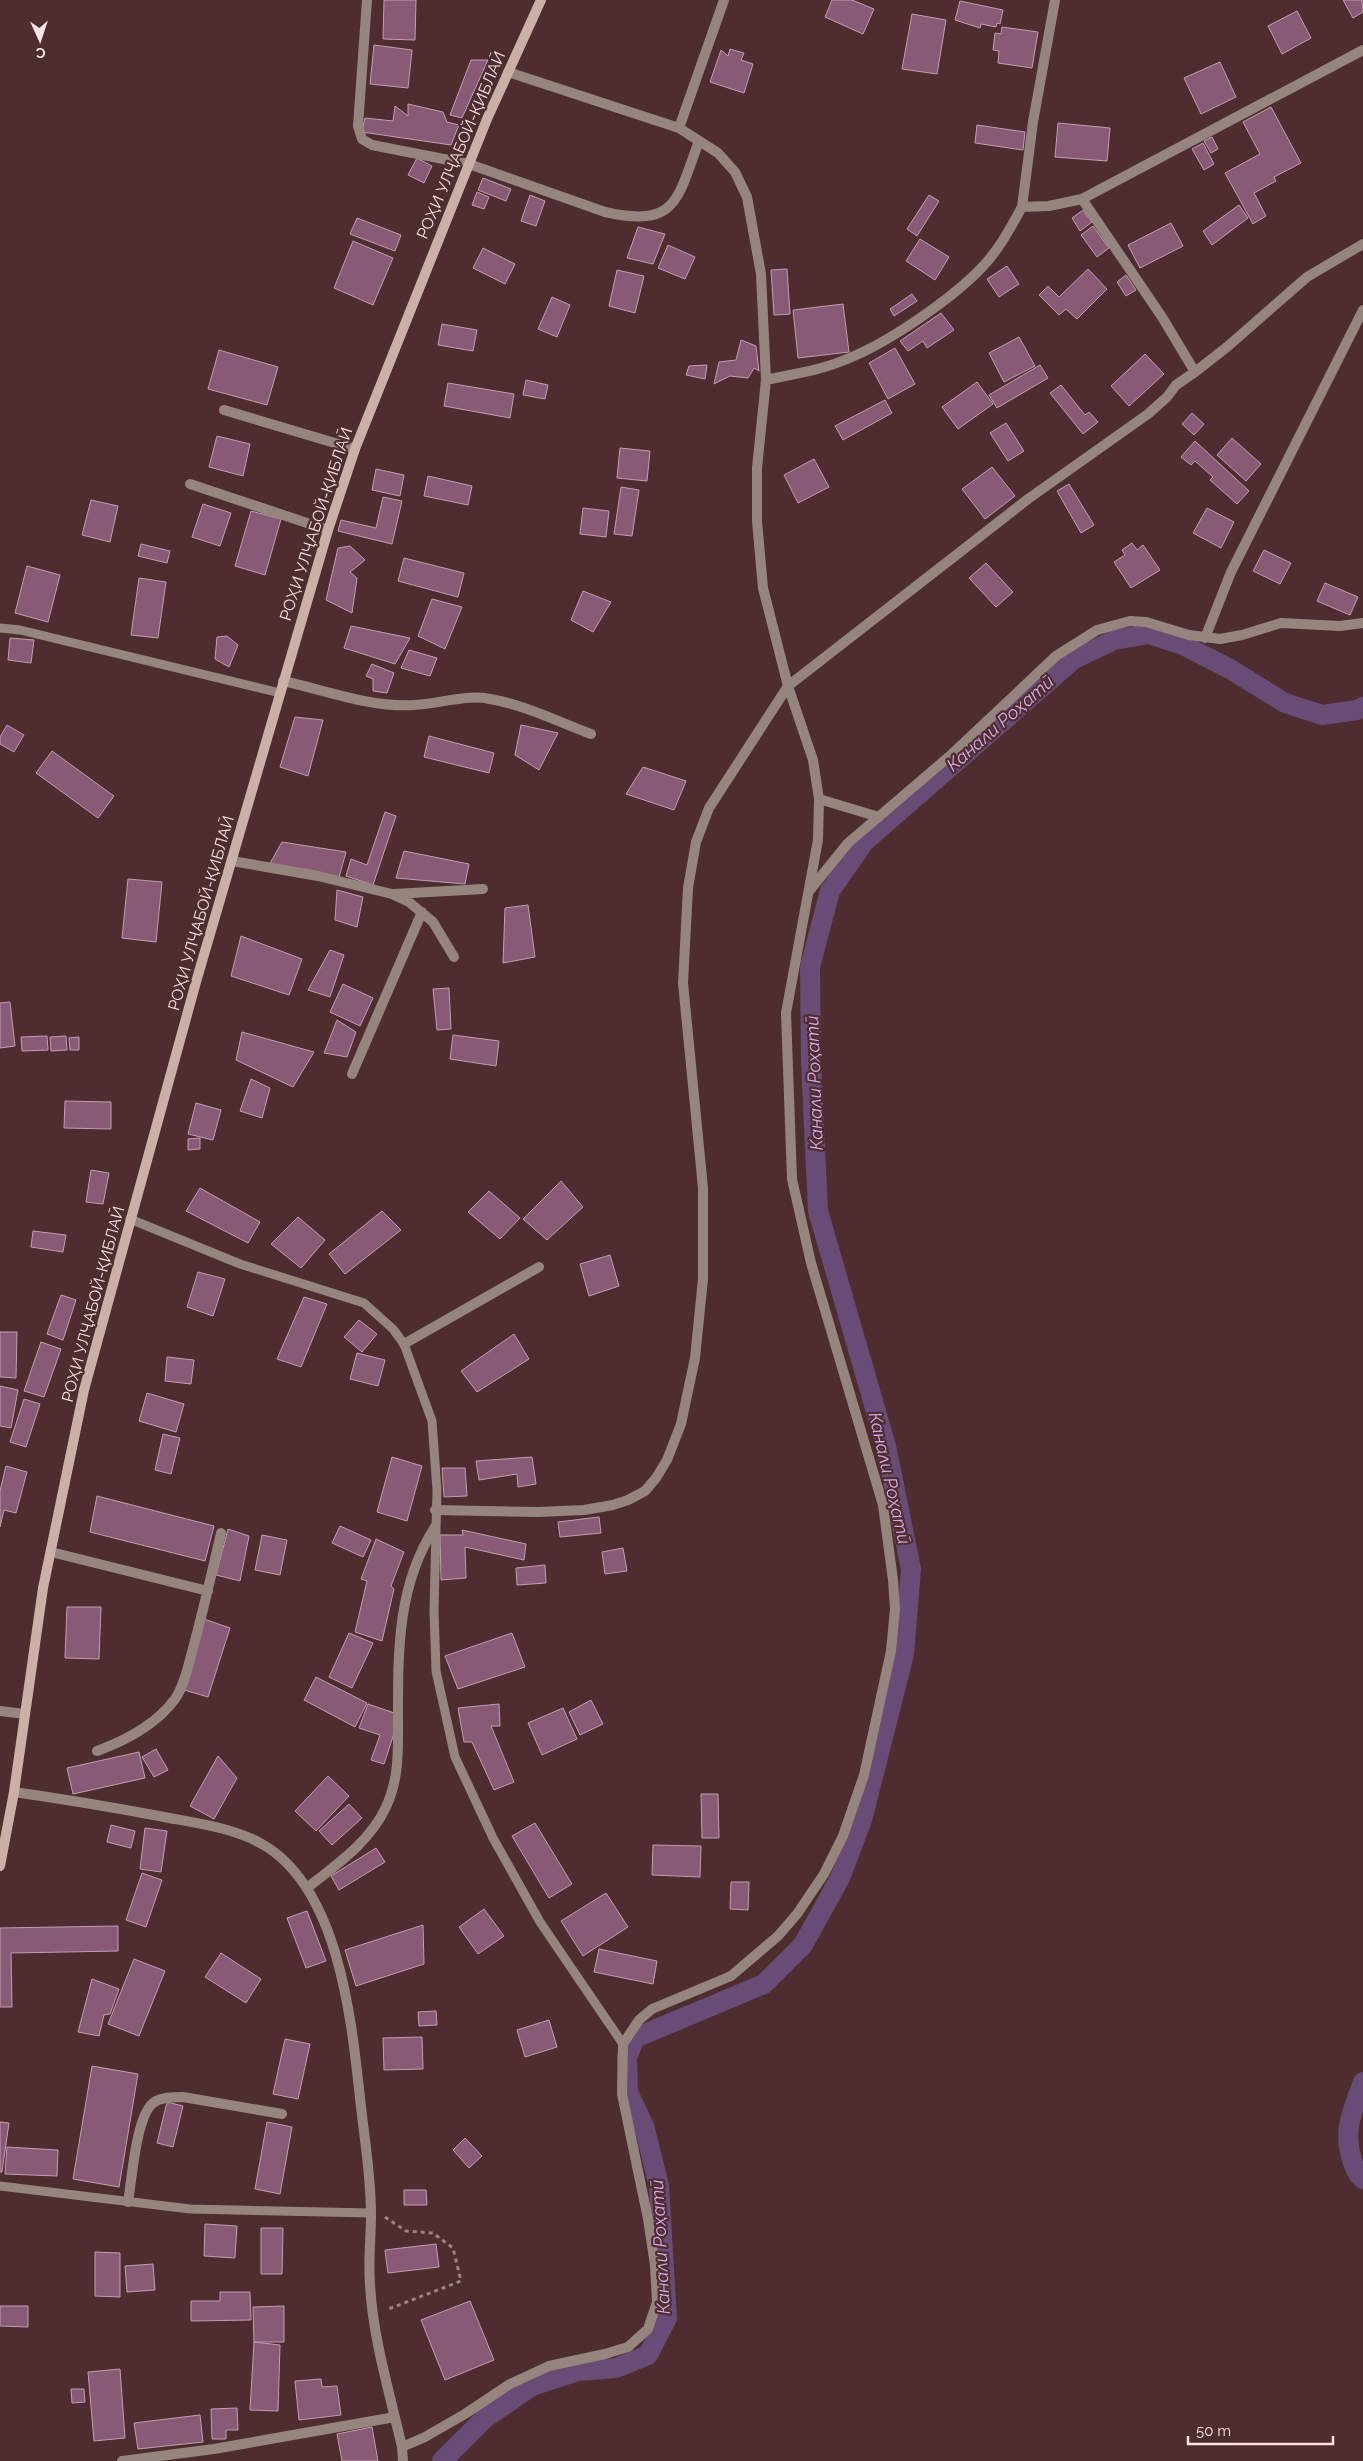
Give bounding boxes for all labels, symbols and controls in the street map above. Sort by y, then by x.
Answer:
north arrow [15,15,65,65]
text: С [35,45,46,61]
street label: РОҲИ УЛҶАБОЙ-ҚИБЛАӢ [413,48,509,242]
street label: РОҲИ УЛҶАБОЙ-ҚИБЛАӢ [276,425,356,623]
water label: Канали Роҳатӣ [942,671,1058,775]
street label: РОҲИ УЛҶАБОЙ-ҚИБЛАӢ [164,813,238,1013]
water label: Канали Роҳатӣ [801,1015,827,1151]
street label: РОҲИ УЛҶАБОЙ-ҚИБЛАӢ [58,1204,128,1404]
water label: Канали Роҳатӣ [865,1410,915,1546]
water label: Канали Роҳатӣ [646,2179,674,2315]
scale bar [1188,2414,1333,2446]
text: 50 m [1196,2422,1231,2440]

